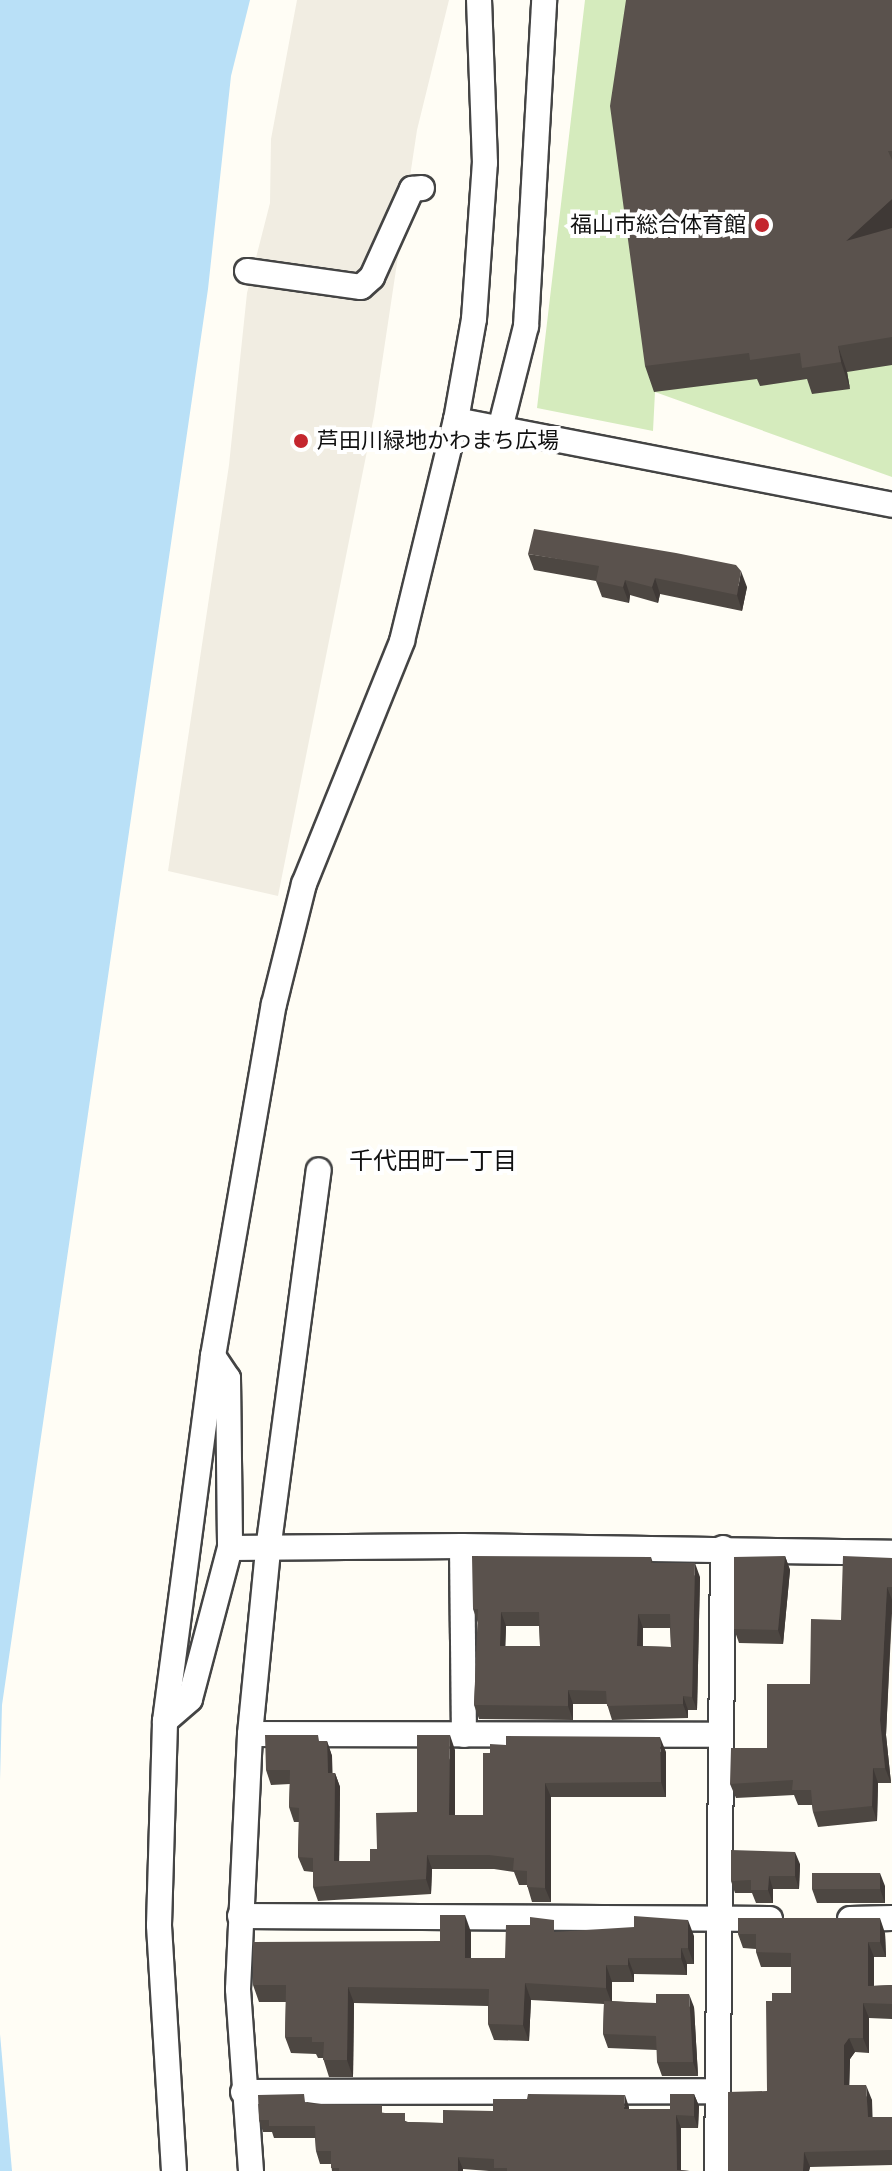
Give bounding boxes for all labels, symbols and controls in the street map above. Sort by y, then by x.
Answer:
place label: 福山市総合体育館 [570,212,746,238]
marker: 福山市総合体育館 [753,216,771,234]
place label: 芦田川緑地かわまち広場 [317,428,559,454]
marker: 芦田川緑地かわまち広場 [292,432,310,450]
district label: 千代田町一丁目 [349,1148,517,1176]

